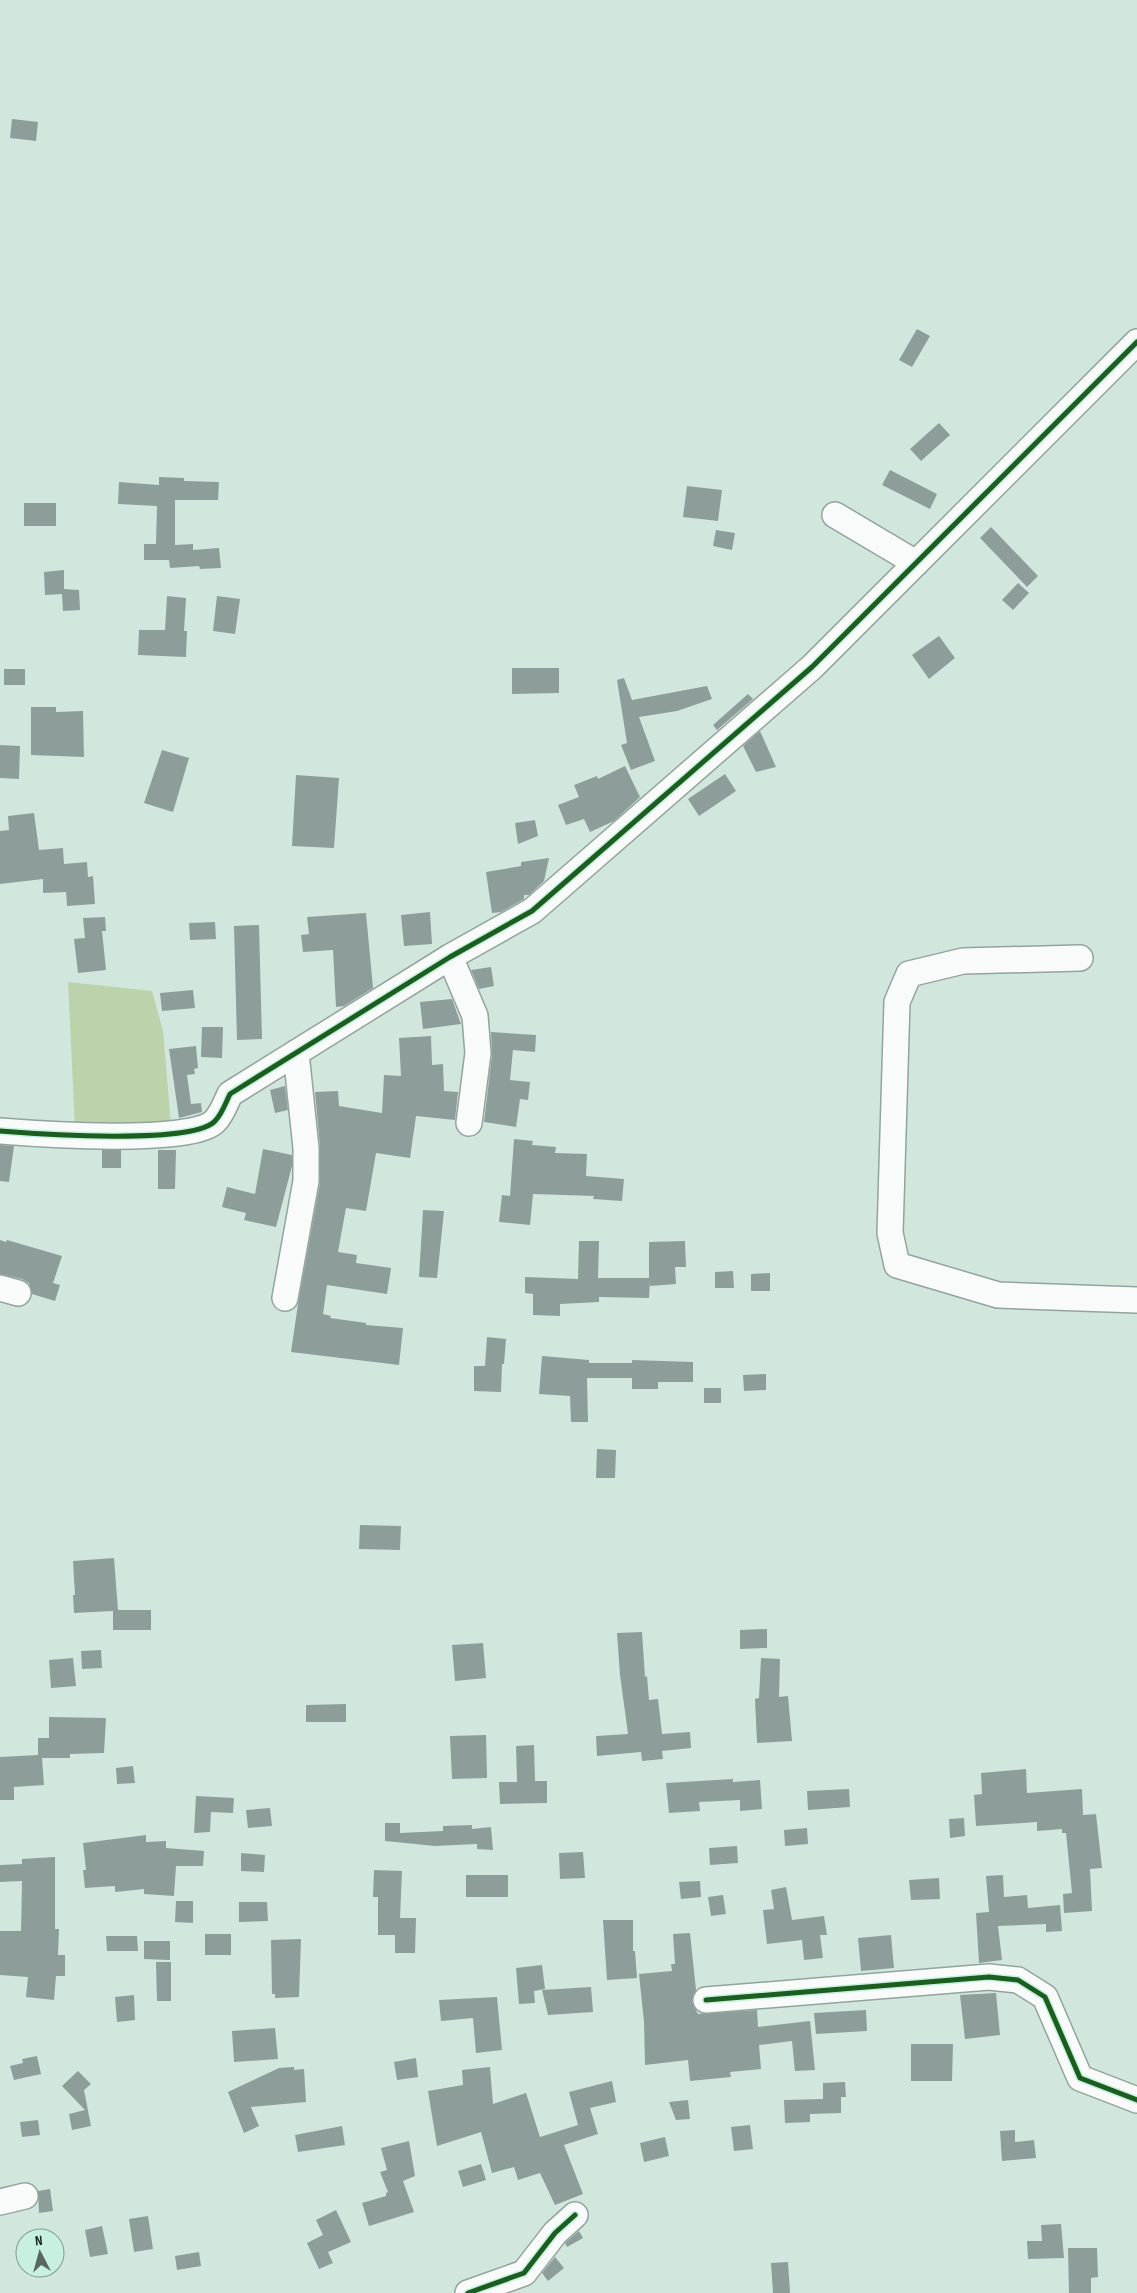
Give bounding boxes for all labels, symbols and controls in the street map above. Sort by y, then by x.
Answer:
north arrow [15,2228,65,2278]
text: N [34,2232,43,2249]

